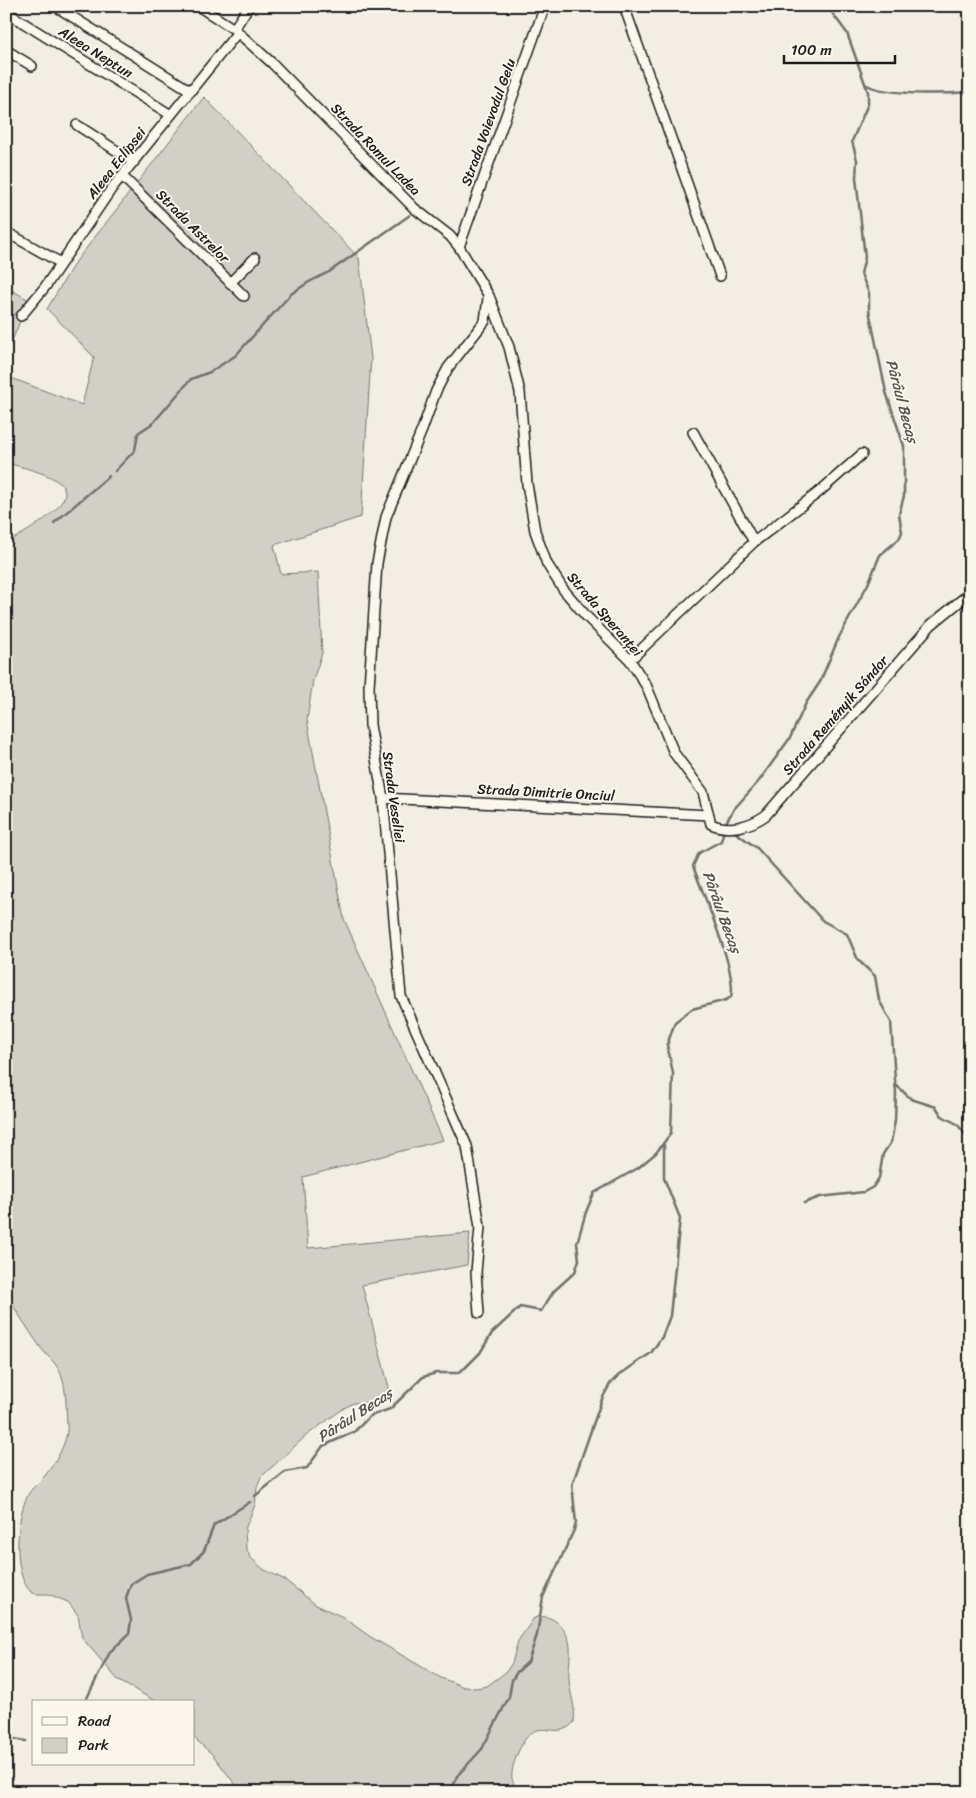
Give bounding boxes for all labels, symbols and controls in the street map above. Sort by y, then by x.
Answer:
street label: Aleea Neptun [53,19,138,85]
scale bar [784,32,895,64]
text: 100 m [791,37,832,63]
street label: Strada Voievodul Gelu [454,54,523,190]
street label: Strada Romul Ladea [324,97,427,202]
street label: Aleea Eclipsei [80,121,153,206]
street label: Strada Astrelor [150,183,237,270]
water label: Pârâul Becaș [878,356,926,448]
street label: Strada Speranței [560,566,650,663]
street label: Strada Reményik Sándor [776,649,896,781]
street label: Strada Veseliei [375,750,412,845]
street label: Strada Dimitrie Onciul [477,776,616,809]
water label: Pârâul Becaș [695,867,750,959]
water label: Pârâul Becaș [312,1380,400,1449]
legend [32,1700,195,1766]
text: Road [78,1708,111,1734]
text: Park [78,1732,109,1758]

